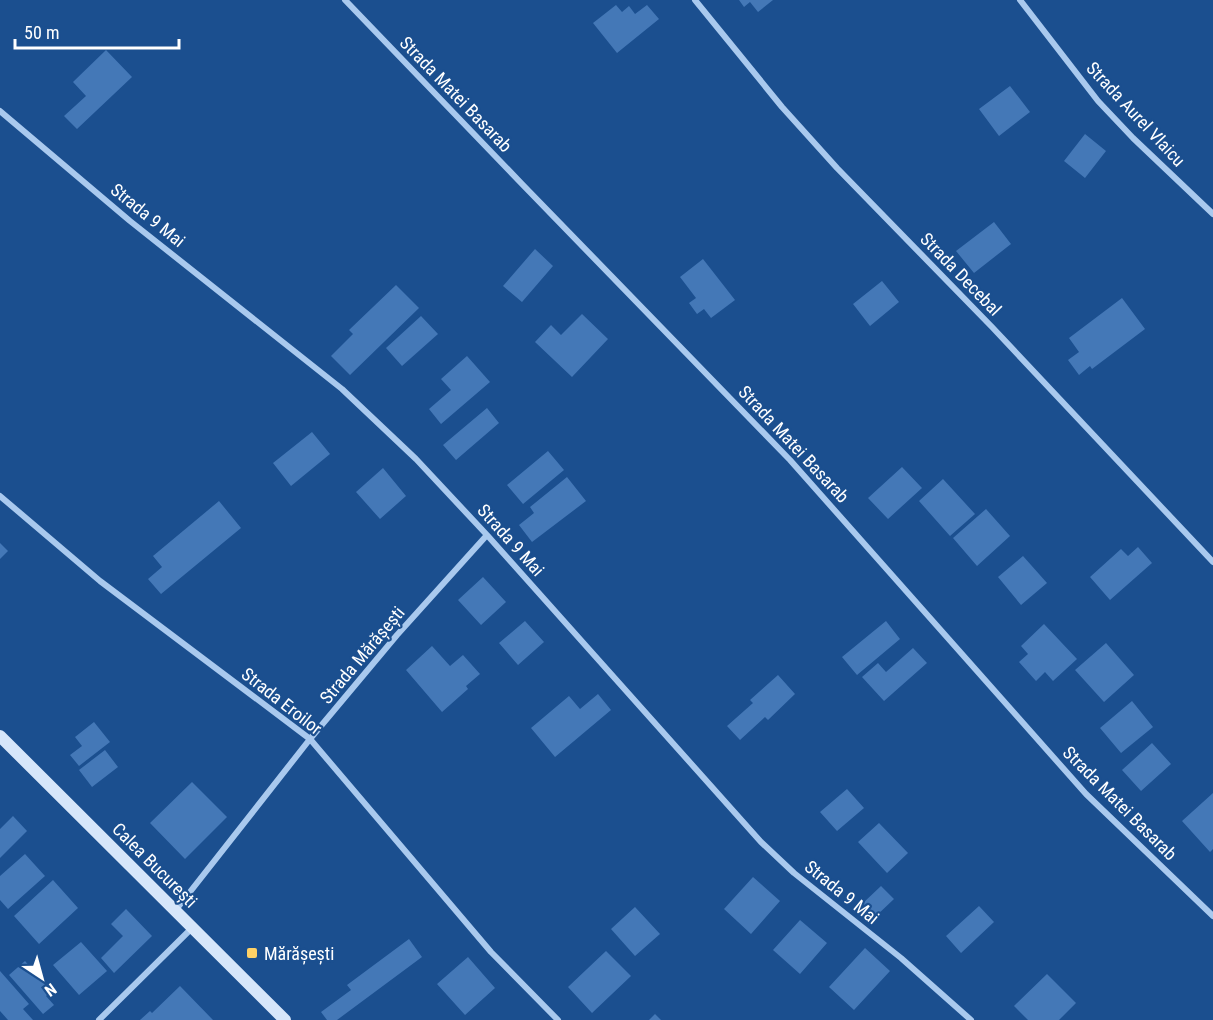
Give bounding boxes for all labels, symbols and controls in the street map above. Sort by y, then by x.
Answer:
scale bar [15,12,178,50]
text: 50 m [24,22,59,43]
street label: Strada Matei Basarab [396,32,517,156]
street label: Strada Aurel Vlaicu [1082,57,1190,171]
street label: Strada 9 Mai [107,179,189,251]
street label: Strada Decebal [916,228,1006,320]
street label: Strada Matei Basarab [734,381,854,507]
street label: Strada 9 Mai [473,500,549,580]
street label: Strada Mărășești [315,602,410,709]
street label: Strada Eroilor [238,663,327,739]
street label: Strada Matei Basarab [1059,742,1181,864]
street label: Calea București [108,818,202,912]
street label: Strada 9 Mai [801,856,883,928]
place label: Mărășești [264,943,334,965]
marker: Mărășești [245,946,259,960]
north arrow [12,948,72,1008]
text: N [41,979,60,1000]

